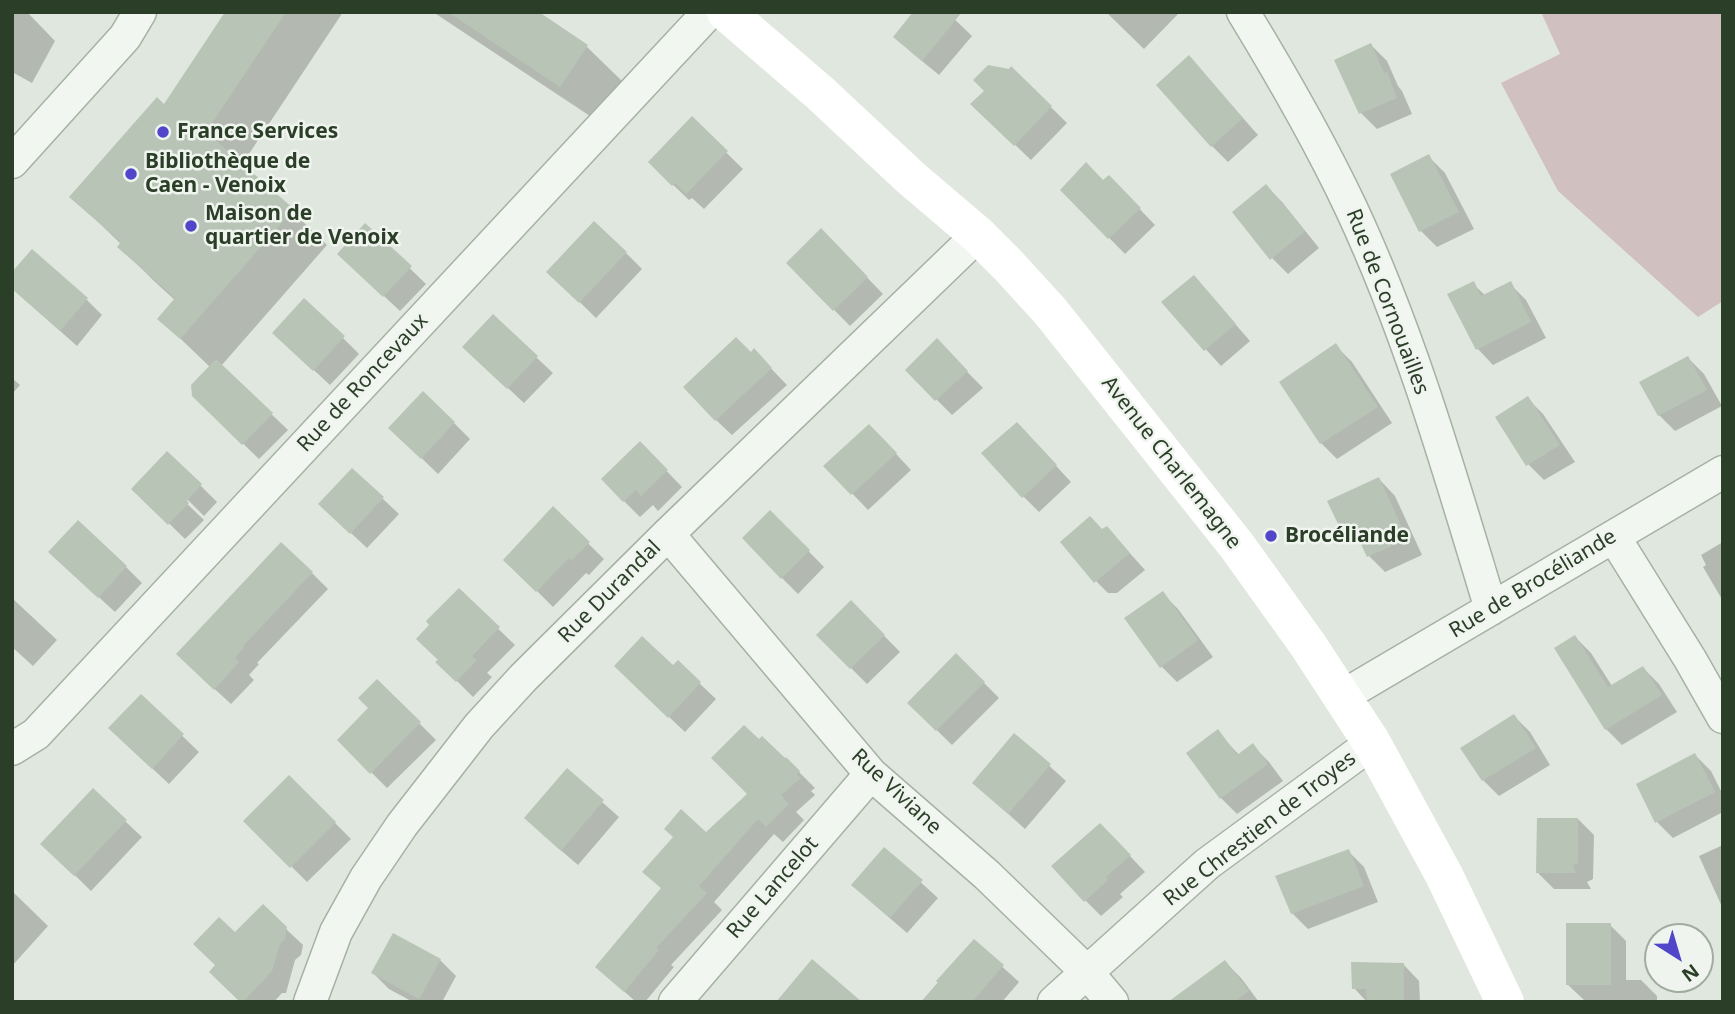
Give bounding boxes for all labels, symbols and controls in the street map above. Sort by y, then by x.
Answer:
place label: France Services [177,119,338,145]
marker: France Services [155,124,171,140]
place label: Bibliothèque de Caen - Venoix [145,149,310,199]
marker: Bibliothèque de Caen - Venoix [123,166,139,182]
place label: Maison de quartier de Venoix [205,201,399,251]
street label: Rue de Cornouailles [1340,206,1434,398]
marker: Maison de quartier de Venoix [183,218,199,234]
street label: Rue de Roncevaux [292,308,434,458]
street label: Avenue Charlemagne [1096,372,1246,554]
place label: Brocéliande [1285,523,1409,549]
street label: Rue de Brocéliande [1445,524,1621,644]
marker: Brocéliande [1263,528,1279,544]
street label: Rue Durandal [553,535,667,649]
street label: Rue Viviane [846,744,946,840]
street label: Rue Chrestien de Troyes [1159,746,1361,912]
street label: Rue Lancelot [722,832,824,944]
north arrow [1644,923,1714,993]
text: N [1676,958,1704,988]

